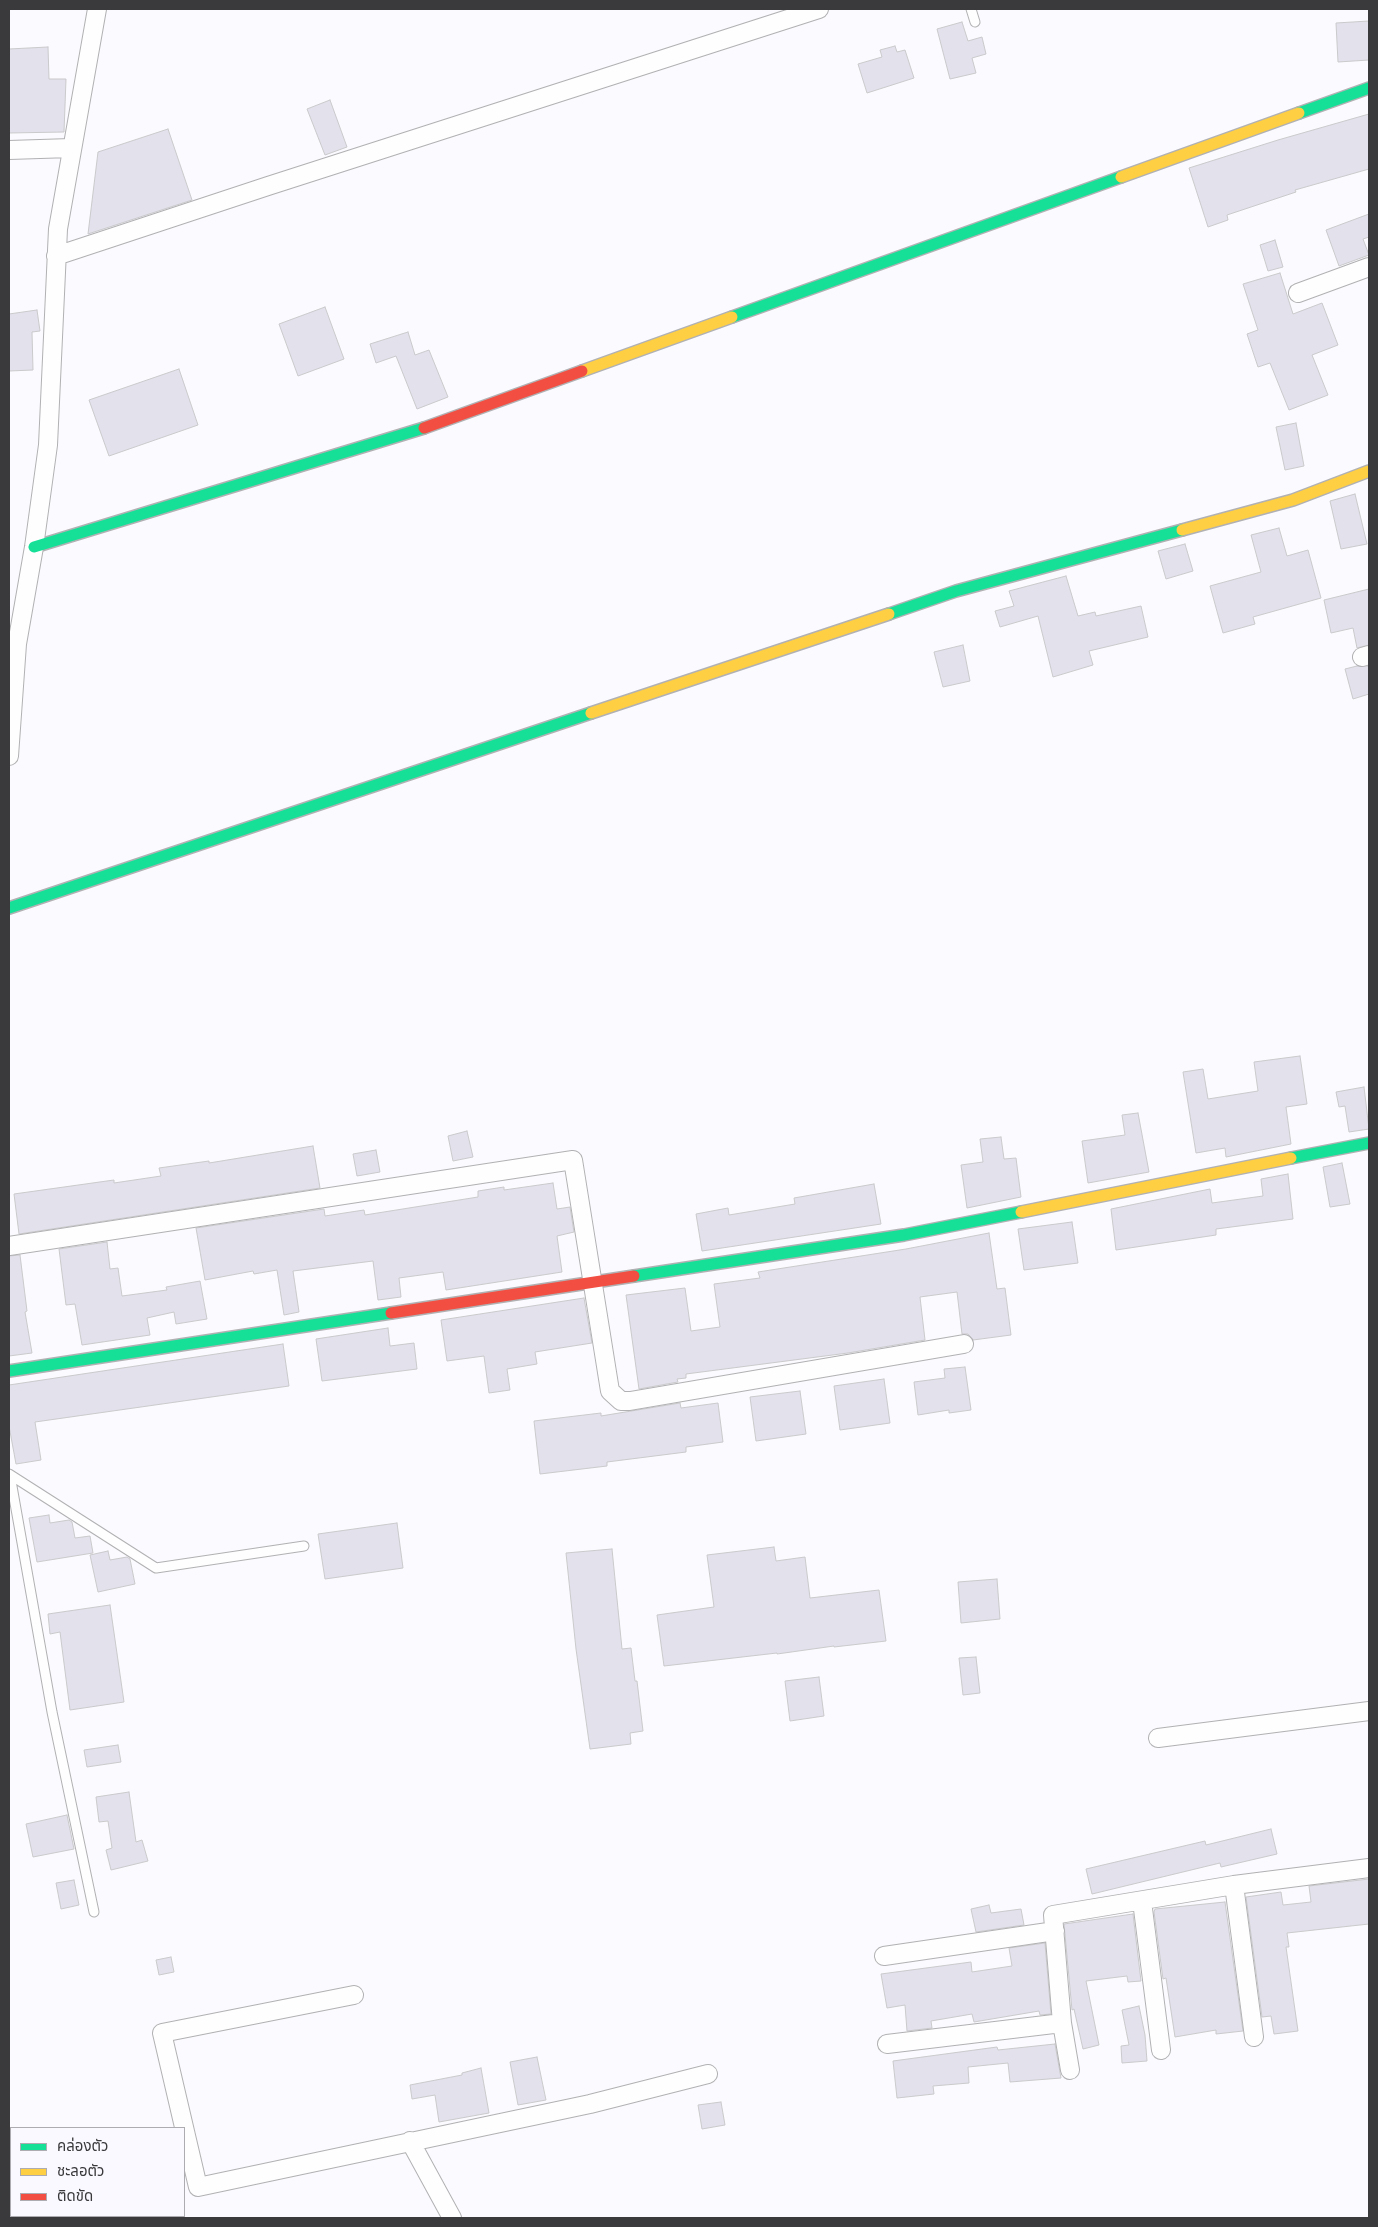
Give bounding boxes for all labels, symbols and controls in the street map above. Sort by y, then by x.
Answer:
legend [10,2127,185,2217]
text: คล่องตัว [57,2137,108,2155]
text: ชะลอตัว [57,2162,104,2180]
text: ติดขัด [57,2187,93,2205]

